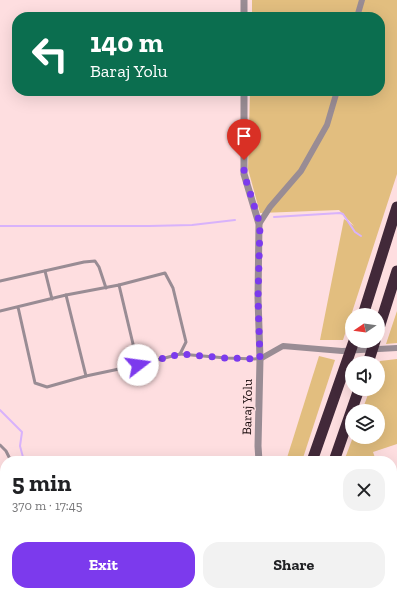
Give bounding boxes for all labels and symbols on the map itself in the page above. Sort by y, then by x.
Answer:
pin [227,119,261,160]
north arrow [345,308,385,348]
position arrow [117,344,159,386]
street label: Baraj Yolu [239,378,256,435]

